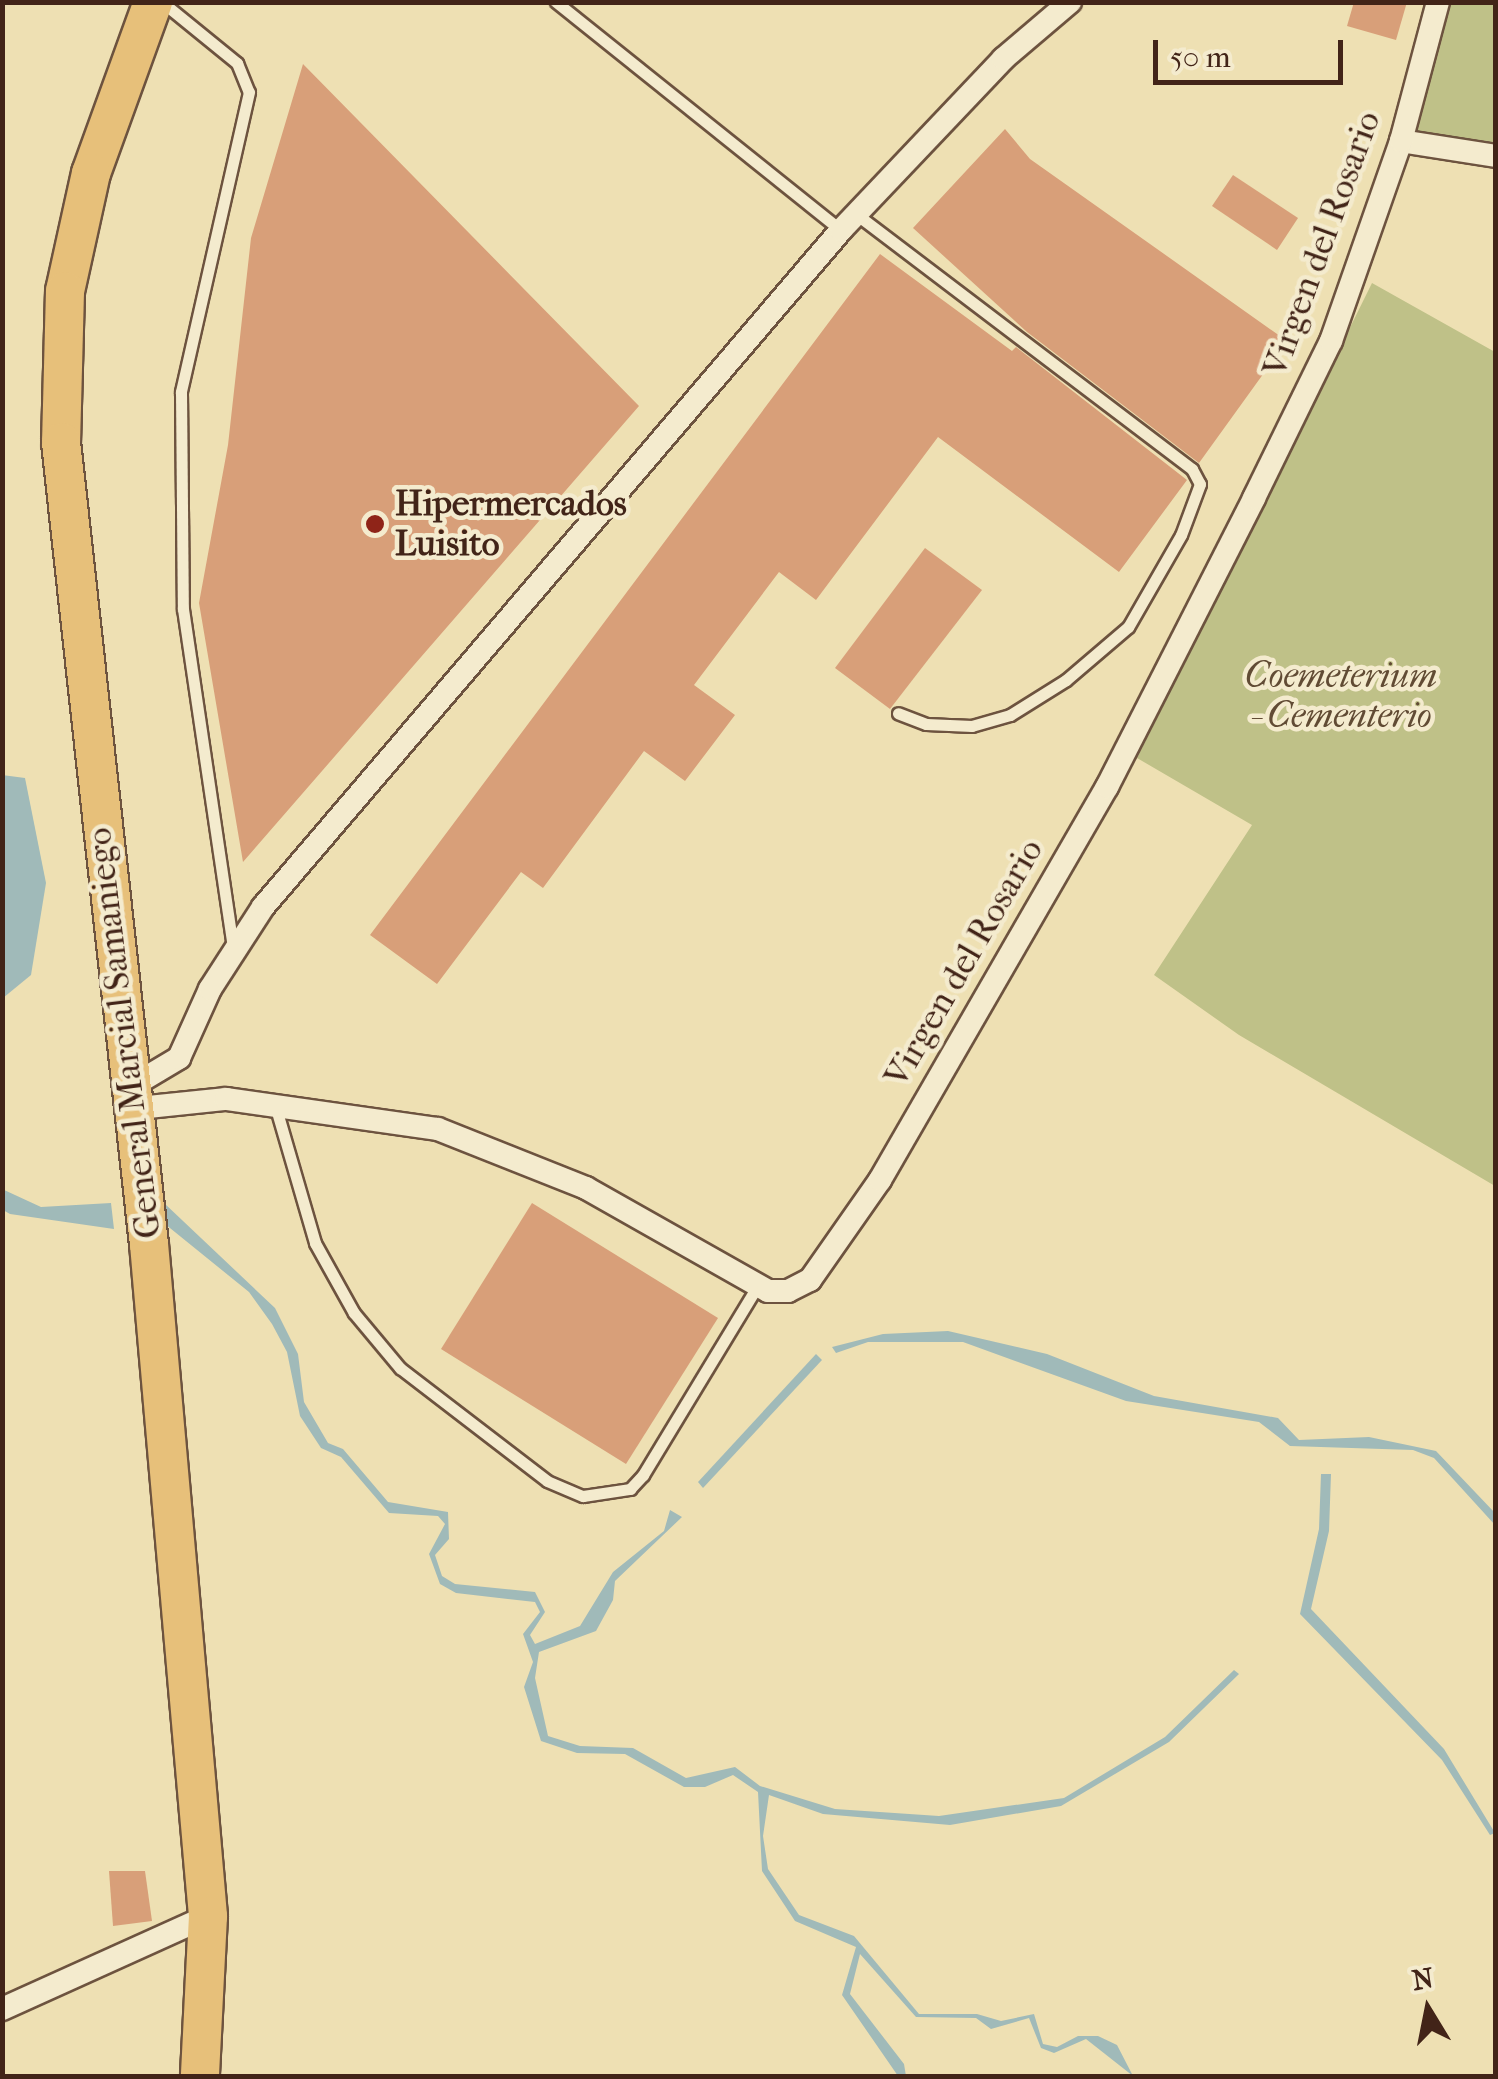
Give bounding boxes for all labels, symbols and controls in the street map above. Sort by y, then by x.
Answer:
scale bar [1158,20,1348,82]
text: 50 m [1170,40,1231,75]
street label: Virgen del Rosario [1254,105,1390,383]
place label: Hipermercados Luisito [395,483,627,565]
marker: Hipermercados Luisito [364,513,386,535]
park label: Coemeterium - Cementerio [1245,655,1437,737]
street label: General Marcial Samaniego [78,825,170,1241]
street label: Virgen del Rosario [876,831,1052,1095]
north arrow [1378,1959,1478,2059]
text: N [1409,1961,1436,1997]

